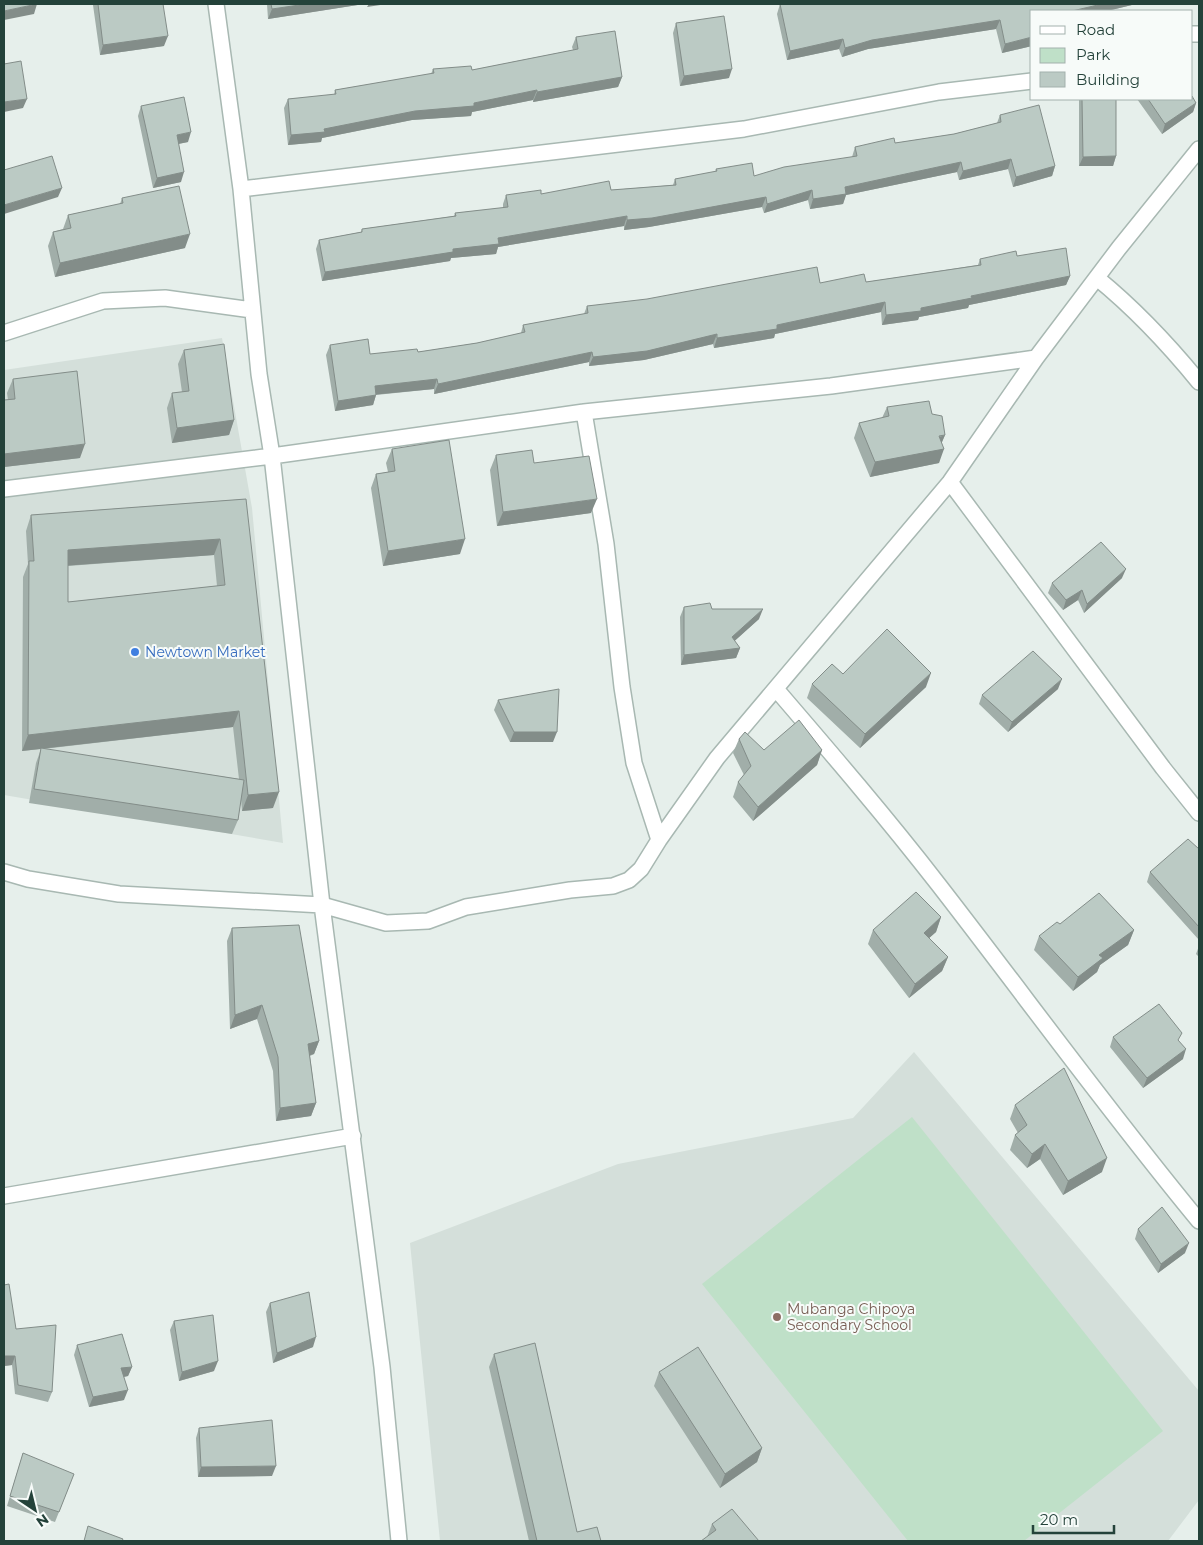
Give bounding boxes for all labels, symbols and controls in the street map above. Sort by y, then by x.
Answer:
legend [1030,10,1193,100]
text: Road [1076,20,1115,39]
text: Park [1076,45,1110,64]
text: Building [1076,70,1140,89]
place label: Newtown Market [145,643,266,661]
marker: Newtown Market [129,646,141,658]
place label: Mubanga Chipoya Secondary School [787,1300,915,1334]
marker: Mubanga Chipoya Secondary School [771,1311,783,1323]
north arrow [10,1485,60,1535]
scale bar [1033,1502,1114,1534]
text: N [33,1510,52,1531]
text: 20 m [1040,1510,1078,1529]

